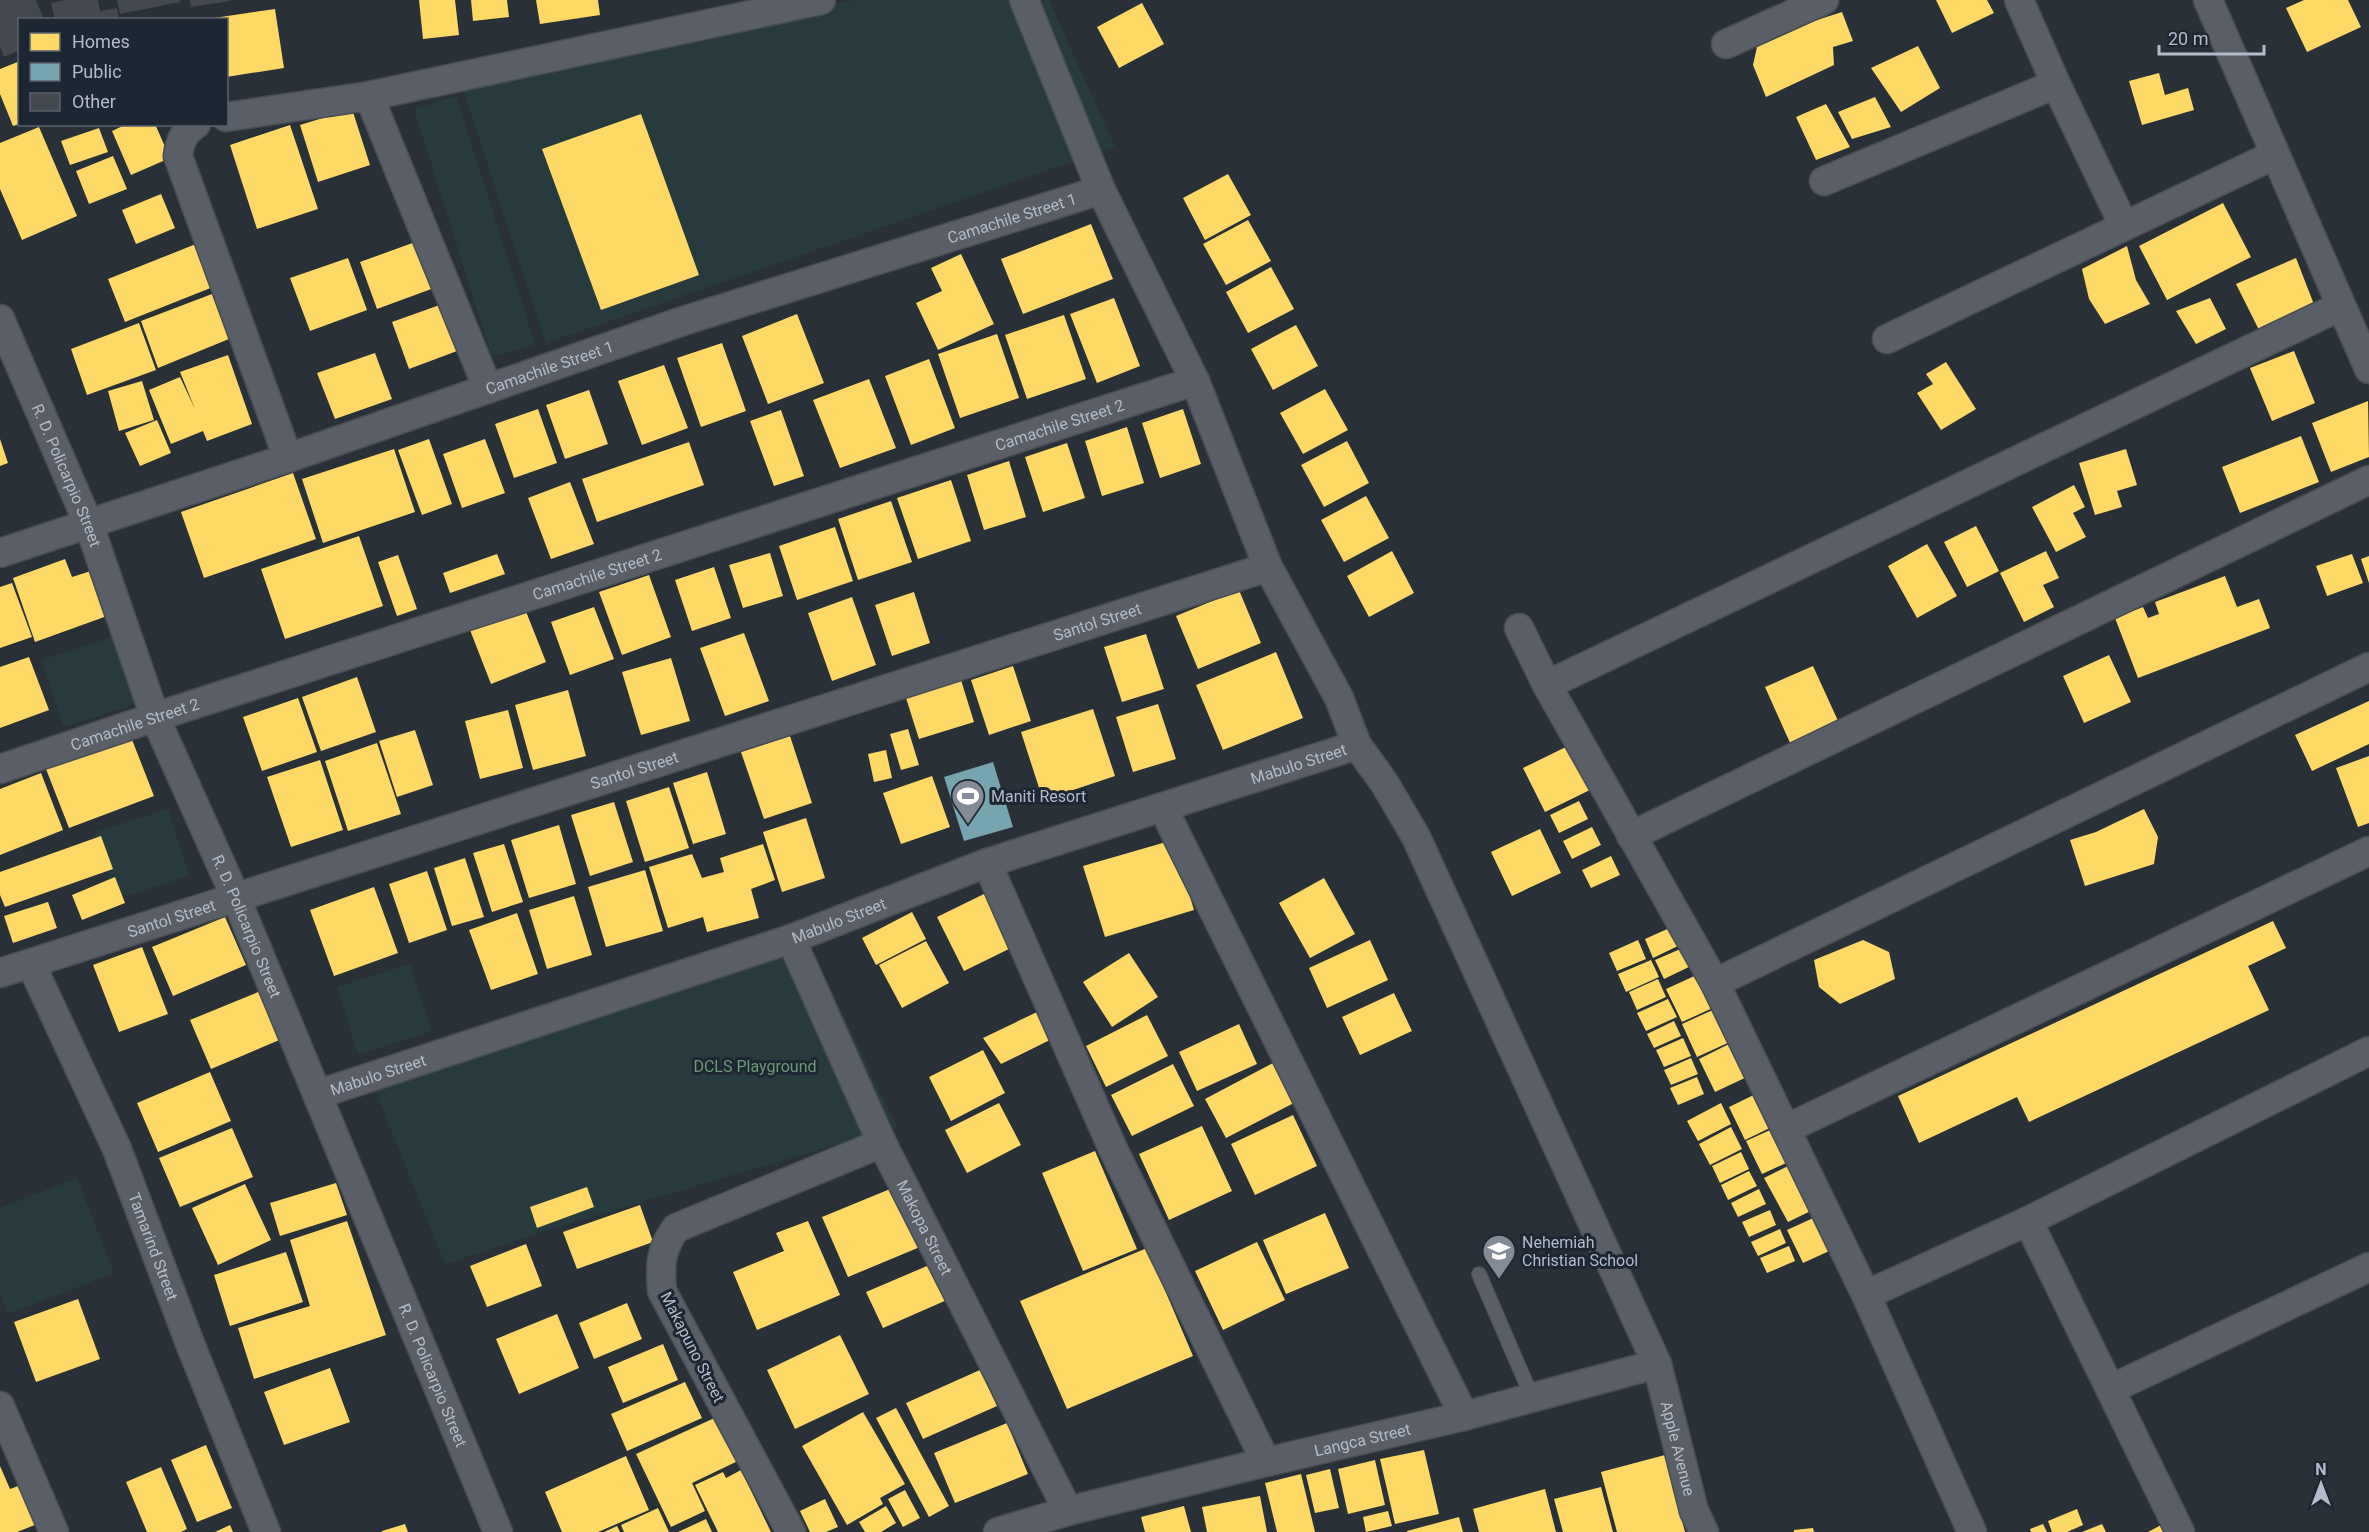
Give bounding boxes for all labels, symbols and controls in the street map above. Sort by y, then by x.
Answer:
legend [18,18,228,126]
scale bar [2159,18,2264,56]
text: 20 m [2168,28,2208,49]
text: Homes [72,31,130,52]
text: Public [72,61,122,82]
text: Other [72,91,116,112]
street label: Camachile Street 1 [945,189,1079,248]
street label: Camachile Street 1 [483,337,616,399]
street label: Camachile Street 2 [993,396,1127,455]
street label: R. D. Policarpio Street [28,401,105,549]
street label: Camachile Street 2 [530,545,664,604]
street label: Santol Street [1051,599,1144,645]
street label: Camachile Street 2 [68,694,202,755]
street label: Mabulo Street [1248,740,1349,788]
street label: Santol Street [588,747,681,793]
sports icon: Maniti Resort [950,778,986,825]
place label: Maniti Resort [991,787,1086,806]
street label: R. D. Policarpio Street [208,852,285,1001]
street label: Mabulo Street [789,894,889,948]
street label: Santol Street [125,896,218,942]
street label: Mabulo Street [328,1051,428,1100]
park label: DCLS Playground [693,1057,817,1076]
street label: Makopa Street [892,1177,956,1278]
street label: Tamarind Street [124,1190,182,1303]
school or university icon: Nehemiah Christian School [1481,1233,1517,1280]
place label: Nehemiah Christian School [1522,1233,1638,1270]
street label: Makapuno Street [657,1289,729,1406]
street label: R. D. Policarpio Street [395,1301,471,1450]
street label: Apple Avenue [1657,1399,1699,1498]
street label: Langca Street [1312,1420,1413,1460]
north arrow [2291,1454,2351,1514]
text: N [2315,1460,2327,1479]

